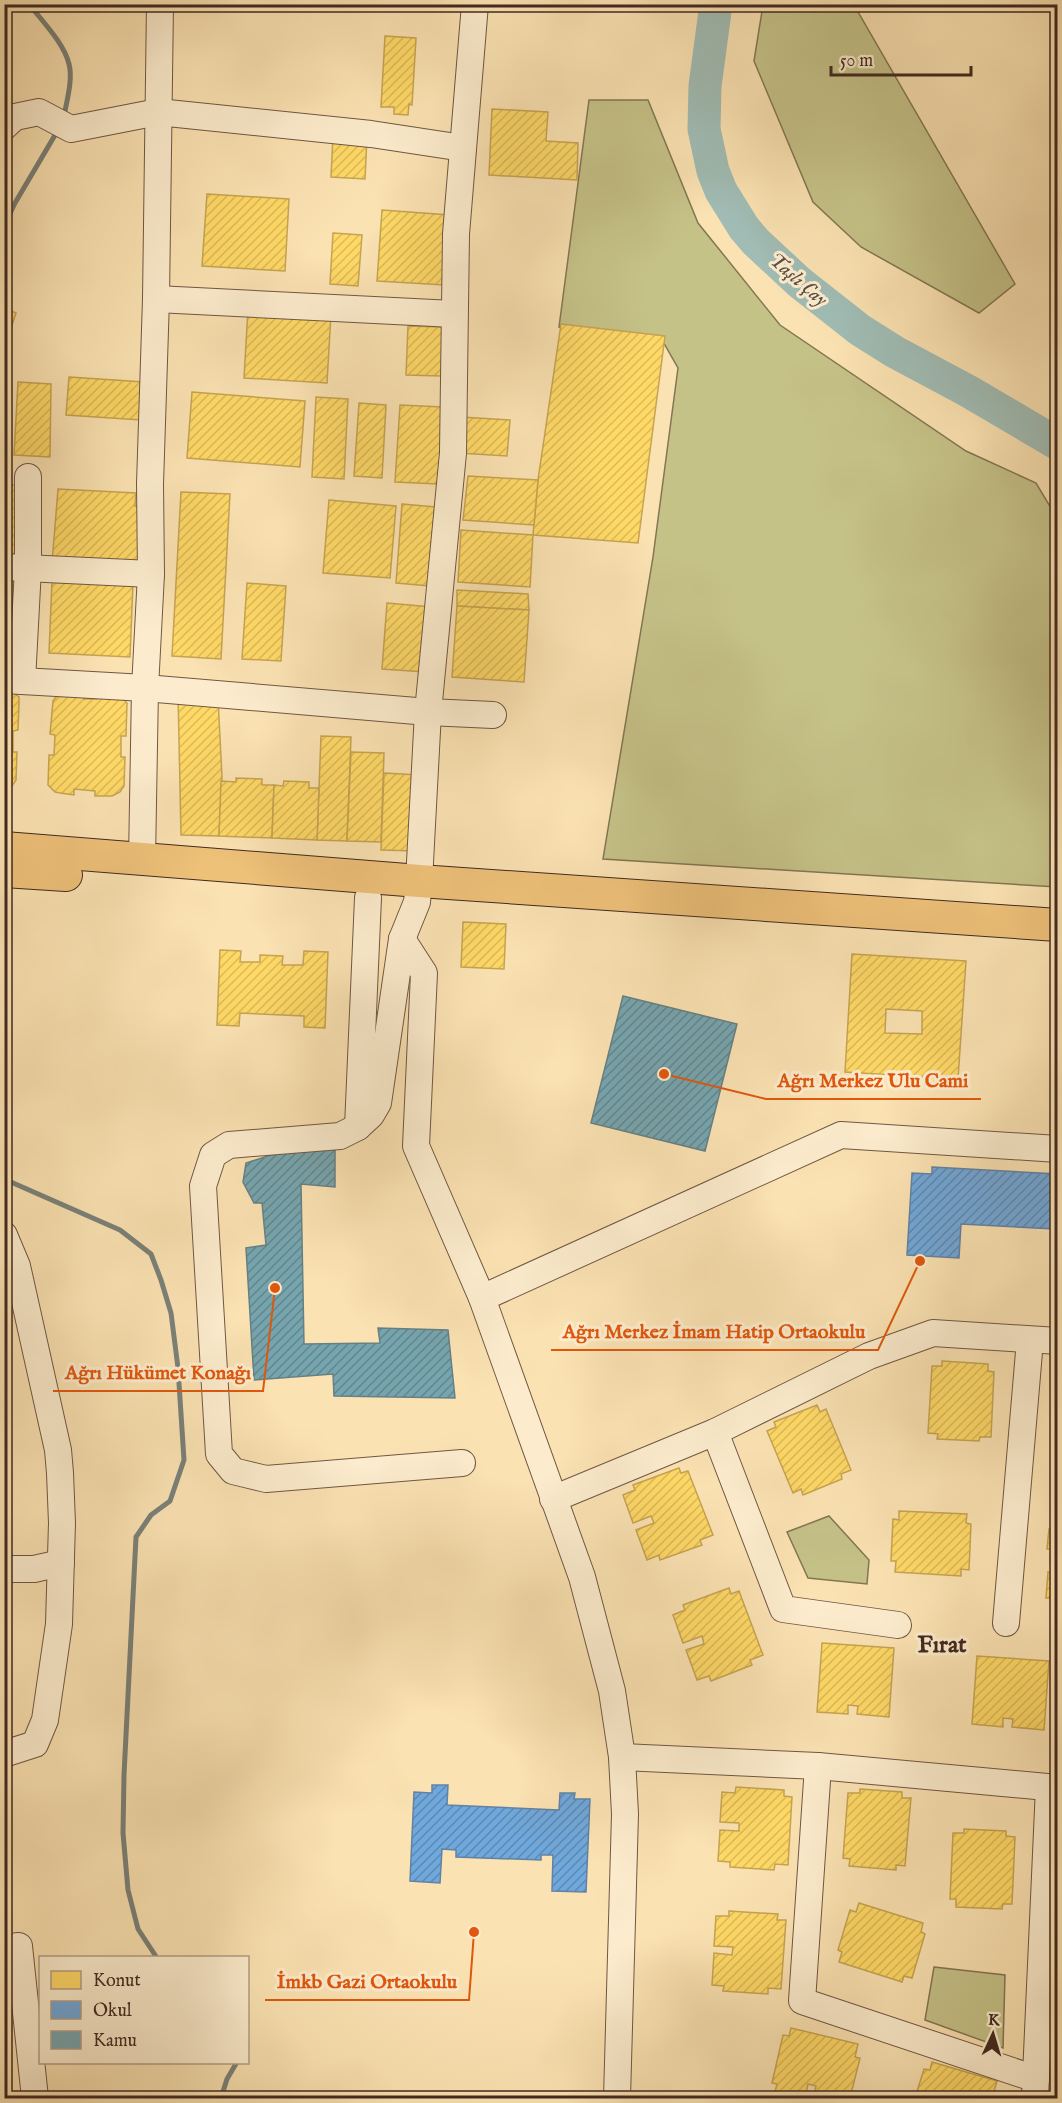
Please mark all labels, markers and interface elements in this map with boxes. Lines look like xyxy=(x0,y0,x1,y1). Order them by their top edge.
scale bar xyxy=(831,39,970,77)
text: 50 m xyxy=(840,50,873,73)
water label: Taşlı Çay xyxy=(764,248,833,313)
callout: Ağrı Merkez Ulu Cami xyxy=(766,1061,981,1099)
text: Ağrı Merkez Ulu Cami xyxy=(777,1069,969,1094)
callout: Ağrı Merkez İmam Hatip Ortaokulu xyxy=(551,1312,878,1350)
text: Ağrı Merkez İmam Hatip Ortaokulu xyxy=(562,1320,866,1345)
callout: Ağrı Hükümet Konağı xyxy=(53,1353,263,1391)
text: Ağrı Hükümet Konağı xyxy=(64,1361,252,1386)
district label: Fırat xyxy=(917,1630,967,1661)
legend xyxy=(39,1956,249,2064)
callout: İmkb Gazi Ortaokulu xyxy=(265,1962,469,2000)
text: Konut xyxy=(93,1970,141,1993)
text: İmkb Gazi Ortaokulu xyxy=(277,1970,458,1995)
text: Okul xyxy=(93,2000,132,2023)
north arrow xyxy=(963,2004,1023,2064)
text: K xyxy=(987,2011,1002,2032)
text: Kamu xyxy=(93,2030,137,2053)

